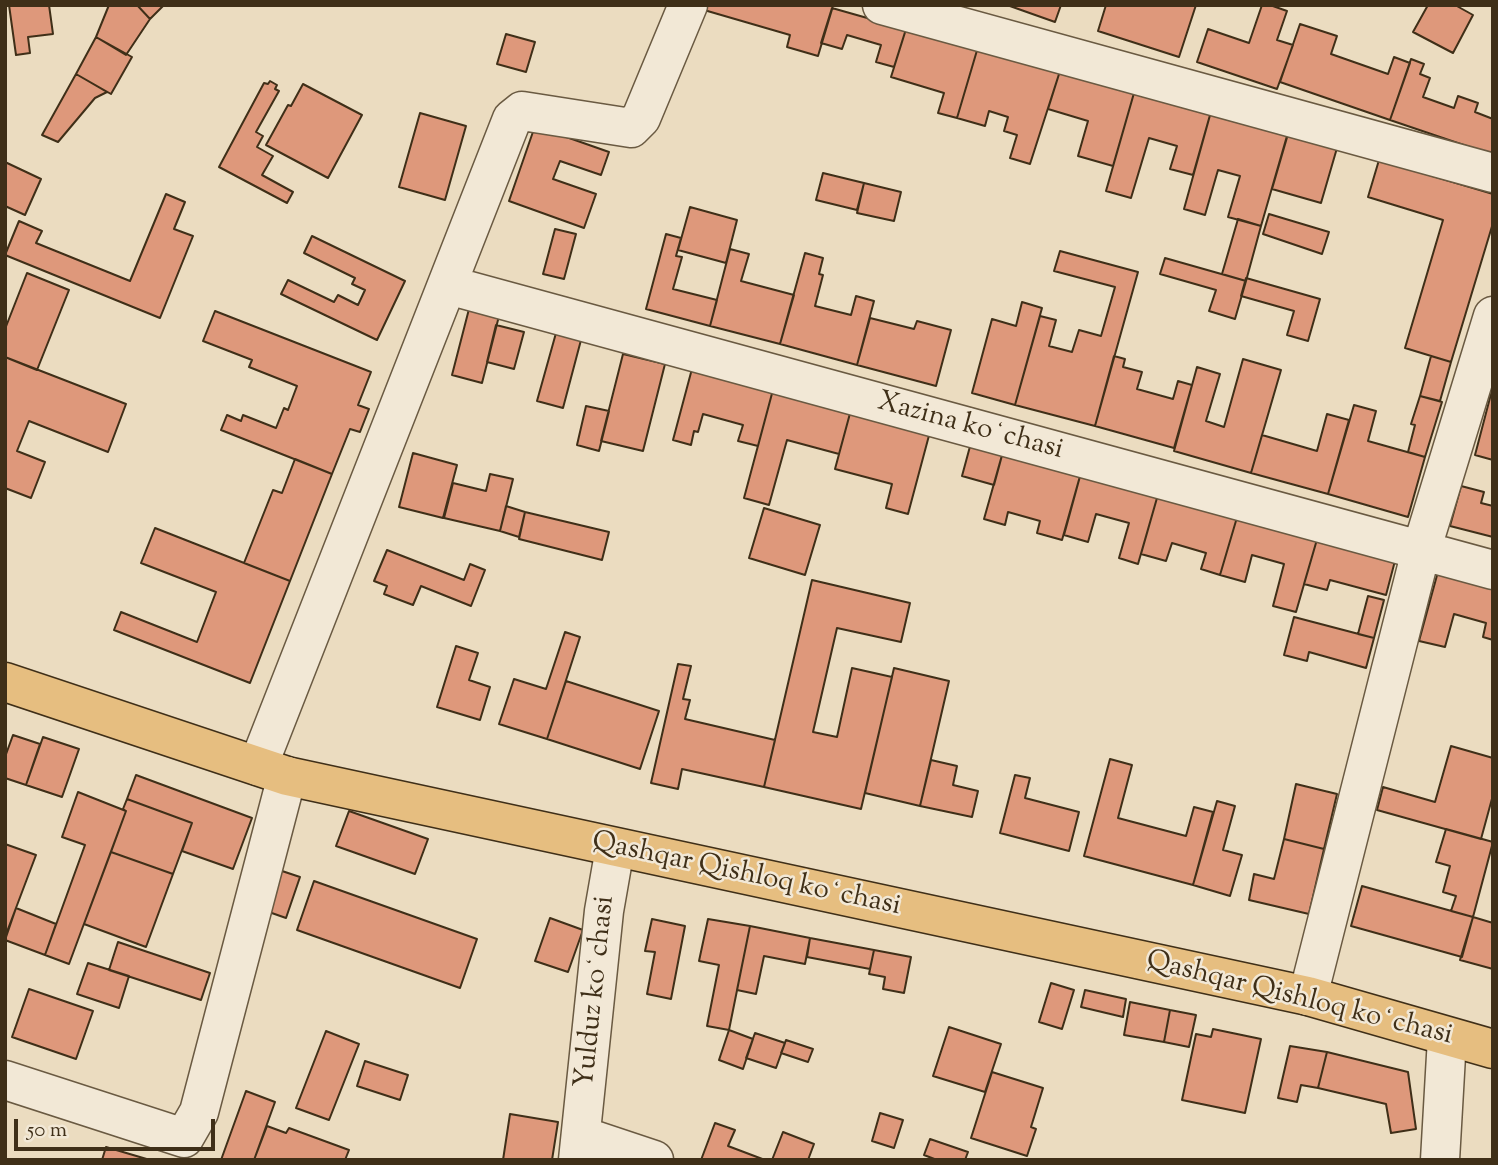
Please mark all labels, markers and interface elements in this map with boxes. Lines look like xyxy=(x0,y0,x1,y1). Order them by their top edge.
street label: Xazina koʻchasi xyxy=(873,387,1067,469)
street label: Qashqar Qishloq koʻchasi xyxy=(589,827,903,925)
street label: Yulduz koʻchasi xyxy=(570,894,624,1090)
street label: Qashqar Qishloq koʻchasi xyxy=(1142,946,1456,1054)
scale bar xyxy=(18,1106,219,1150)
text: 50 m xyxy=(27,1116,67,1146)

